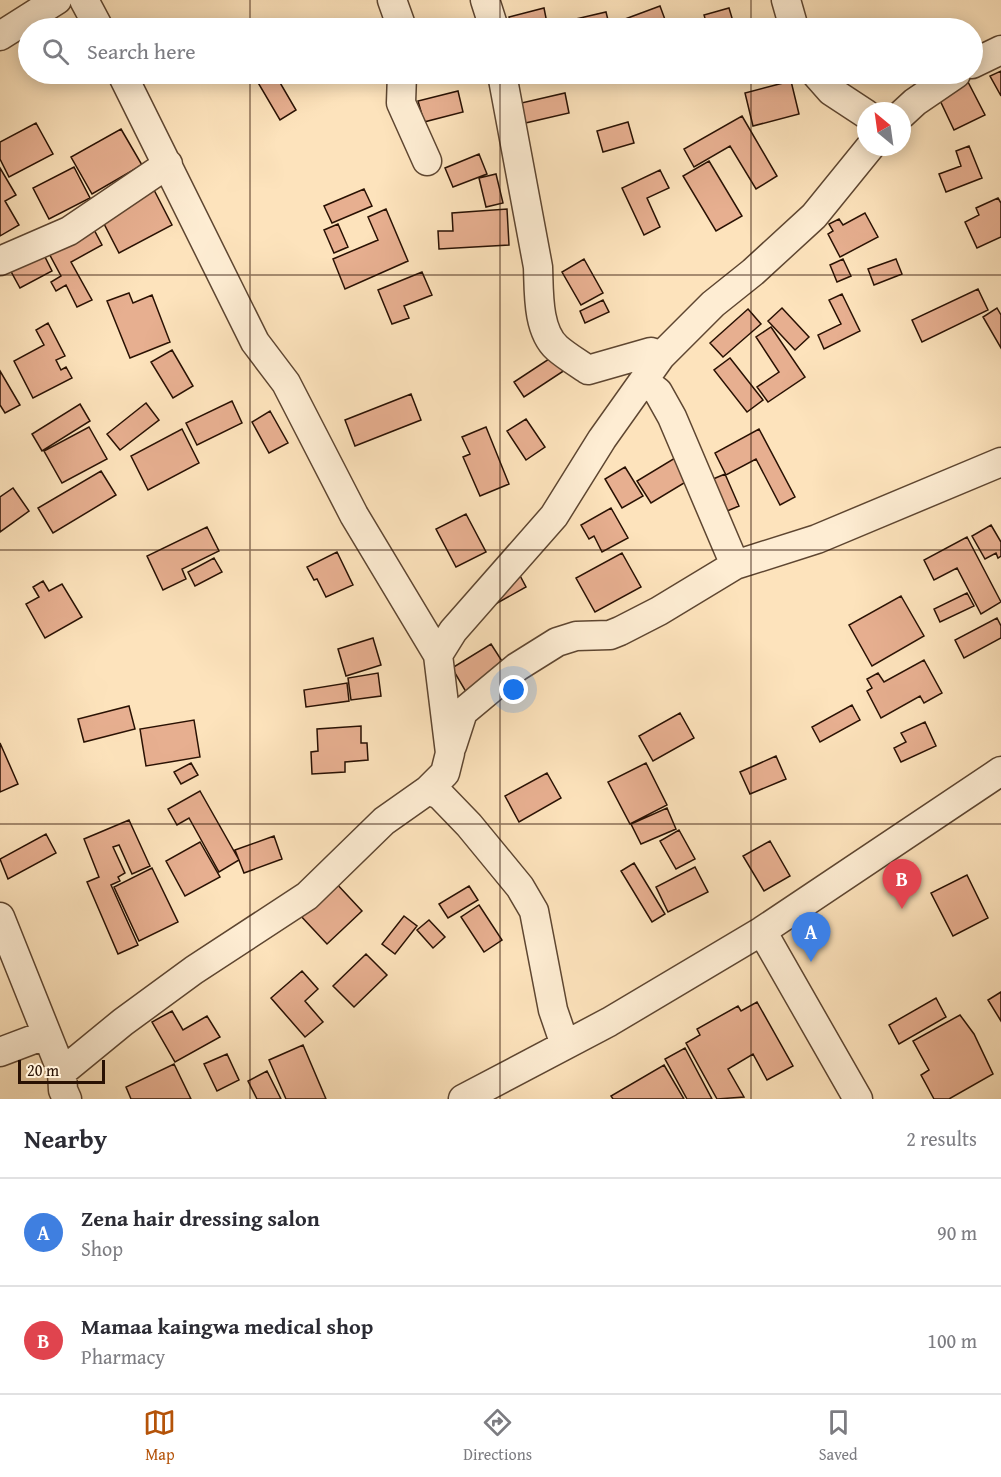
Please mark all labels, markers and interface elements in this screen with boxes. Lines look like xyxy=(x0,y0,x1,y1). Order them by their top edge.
search box xyxy=(18,18,983,84)
icon: search xyxy=(39,35,72,68)
text: Search here xyxy=(87,35,196,67)
north arrow xyxy=(857,102,911,156)
your location xyxy=(499,675,528,704)
pin: B xyxy=(882,860,922,909)
pin: A xyxy=(792,912,830,962)
scale bar xyxy=(18,1057,105,1084)
text: 20 m xyxy=(27,1058,59,1082)
text: Nearby xyxy=(24,1119,107,1158)
text: 2 results xyxy=(906,1124,977,1153)
text: Zena hair dressing salon xyxy=(81,1202,320,1234)
text: A xyxy=(37,1218,50,1247)
text: 90 m xyxy=(937,1218,977,1247)
text: Shop xyxy=(81,1234,123,1263)
text: Mamaa kaingwa medical shop xyxy=(81,1310,373,1342)
text: B xyxy=(37,1326,50,1355)
text: 100 m xyxy=(927,1326,977,1355)
text: Pharmacy xyxy=(81,1342,165,1371)
tab: Map xyxy=(143,1406,176,1466)
tab: Directions xyxy=(463,1406,532,1466)
tab: Saved xyxy=(819,1406,858,1466)

